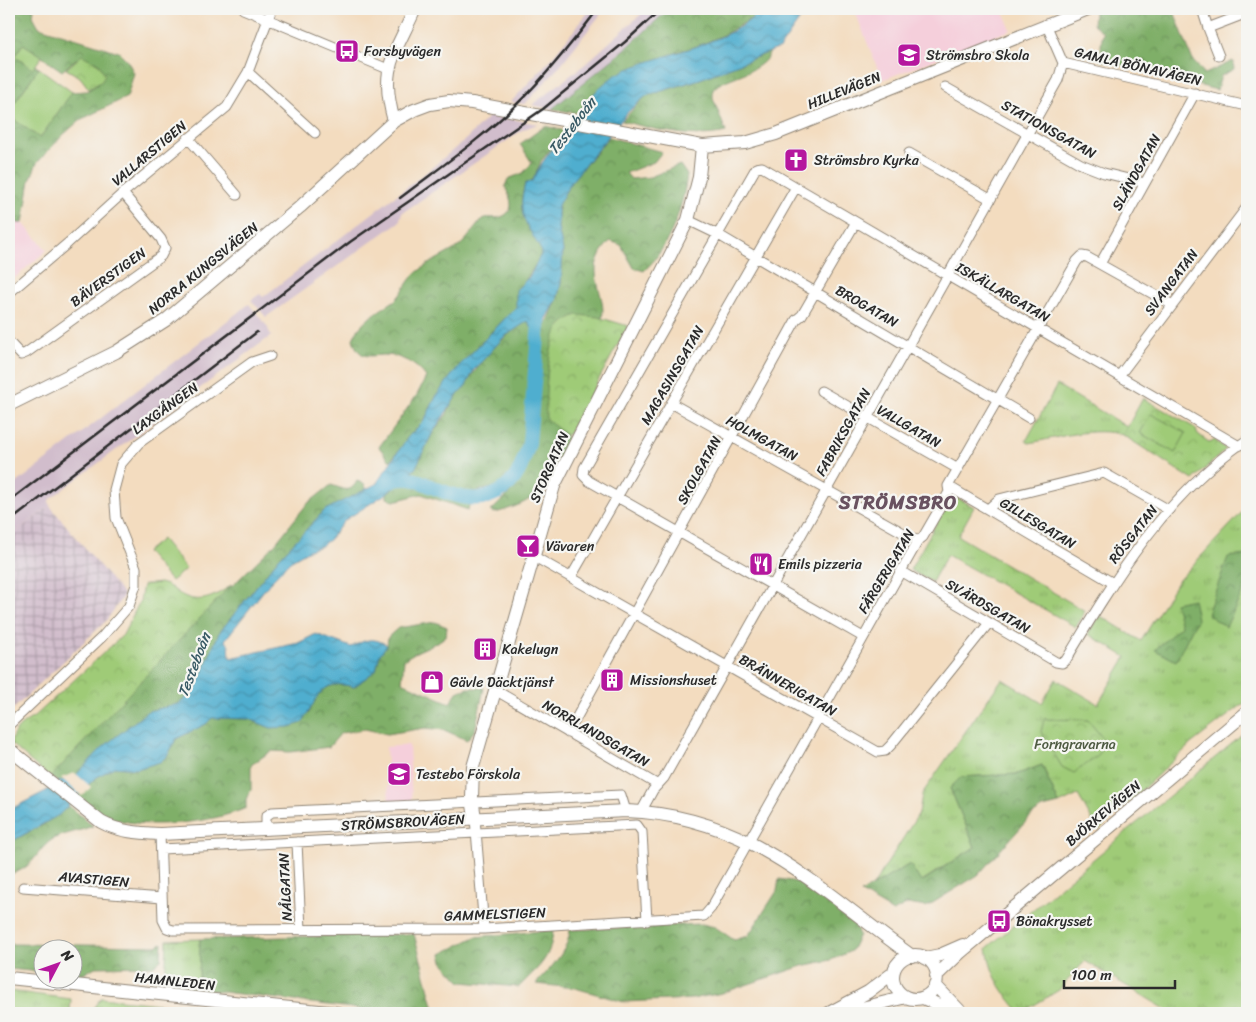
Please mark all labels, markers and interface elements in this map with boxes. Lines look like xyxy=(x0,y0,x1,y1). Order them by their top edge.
bus stop icon: Forsbyvägen xyxy=(334,38,360,64)
place label: Forsbyvägen xyxy=(364,39,441,64)
street label: GAMLA BÖNAVÄGEN xyxy=(1072,40,1204,93)
school or university icon: Strömsbro Skola xyxy=(896,42,922,68)
place label: Strömsbro Skola xyxy=(926,43,1029,68)
street label: HILLEVÄGEN xyxy=(803,64,885,117)
water label: Testeboån xyxy=(541,90,604,160)
street label: STATIONSGATAN xyxy=(997,93,1101,166)
street label: VALLARSTIGEN xyxy=(106,114,193,193)
street label: SLÄNDGATAN xyxy=(1105,129,1168,215)
church icon: Strömsbro Kyrka xyxy=(783,147,809,173)
place label: Strömsbro Kyrka xyxy=(814,148,920,173)
street label: NORRA KUNGSVÄGEN xyxy=(142,215,265,321)
street label: BÄVERSTIGEN xyxy=(65,241,152,314)
street label: SVANGATAN xyxy=(1138,243,1205,321)
street label: ISKÄLLARGATAN xyxy=(950,255,1055,330)
street label: BROGATAN xyxy=(831,278,903,335)
street label: MAGASINSGATAN xyxy=(634,321,711,430)
street label: LAXGÅNGEN xyxy=(126,375,204,441)
street label: FABRIKSGATAN xyxy=(809,383,878,481)
street label: VALLGATAN xyxy=(872,398,946,455)
street label: HOLMGATAN xyxy=(721,408,803,469)
street label: STORGATAN xyxy=(523,427,576,507)
street label: SKOLGATAN xyxy=(670,431,729,509)
district label: STRÖMSBRO xyxy=(838,486,957,519)
street label: GILLESGATAN xyxy=(995,491,1081,556)
street label: RÖSGATAN xyxy=(1102,499,1165,569)
street label: FÄRGERIGATAN xyxy=(851,524,922,619)
bar icon: Vävaren xyxy=(515,533,541,559)
place label: Vävaren xyxy=(546,534,595,559)
restaurant icon: Emils pizzeria xyxy=(748,551,774,577)
place label: Emils pizzeria xyxy=(778,552,863,577)
street label: SVÄRDSGATAN xyxy=(940,572,1035,641)
water label: Testeboån xyxy=(170,627,219,701)
building icon: Kakelugn xyxy=(472,636,498,662)
place label: Kakelugn xyxy=(502,637,559,662)
street label: BRÄNNERIGATAN xyxy=(734,647,842,724)
building icon: Missionshuset xyxy=(599,667,625,693)
place label: Missionshuset xyxy=(630,668,717,693)
shop icon: Gävle Däcktjänst xyxy=(419,669,445,695)
place label: Gävle Däcktjänst xyxy=(450,670,555,695)
street label: NORRLANDSGATAN xyxy=(537,693,654,774)
park label: Forngravarna xyxy=(1034,732,1116,757)
school or university icon: Testebo Förskola xyxy=(386,761,412,787)
place label: Testebo Förskola xyxy=(416,762,521,787)
street label: BJÖRKEVÄGEN xyxy=(1060,774,1147,853)
street label: STRÖMSBROVÄGEN xyxy=(340,807,466,838)
street label: NÅLGATAN xyxy=(271,852,300,922)
street label: AVASTIGEN xyxy=(57,864,131,895)
street label: GAMMELSTIGEN xyxy=(444,900,546,929)
bus stop icon: Bönakrysset xyxy=(986,908,1012,934)
place label: Bönakrysset xyxy=(1016,909,1092,934)
north arrow xyxy=(32,940,82,990)
text: N xyxy=(54,943,80,968)
scale bar xyxy=(1064,957,1175,989)
text: 100 m xyxy=(1071,962,1112,988)
street label: HAMNLEDEN xyxy=(133,965,217,998)

